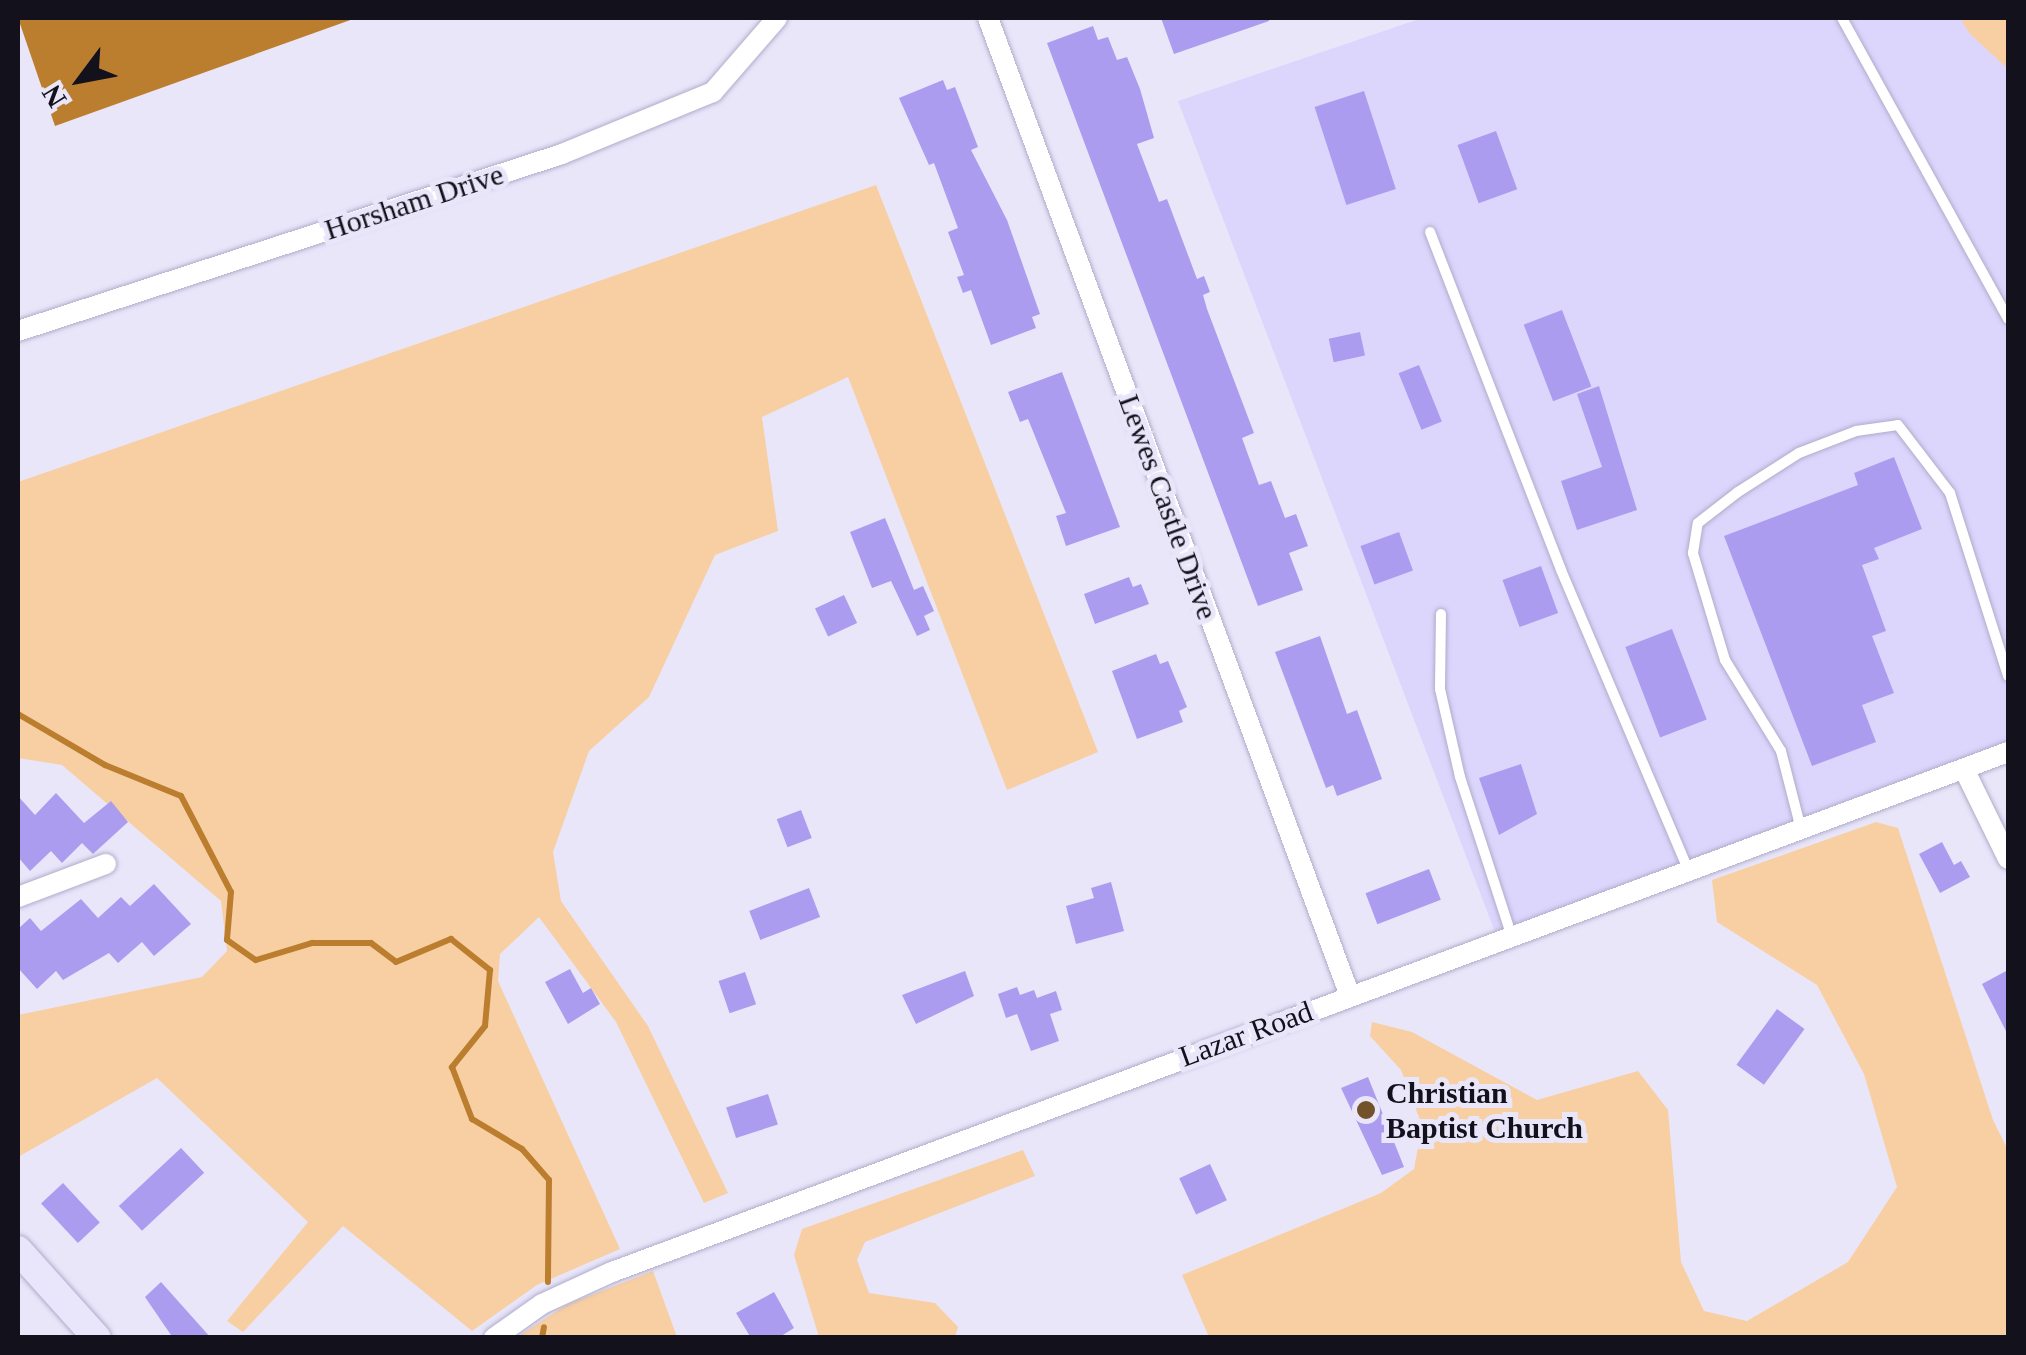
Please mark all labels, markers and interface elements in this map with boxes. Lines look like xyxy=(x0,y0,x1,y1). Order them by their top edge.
north arrow xyxy=(30,30,130,130)
text: N xyxy=(36,79,73,113)
street label: Horsham Drive xyxy=(320,156,508,248)
street label: Lewes Castle Drive xyxy=(1111,390,1225,624)
street label: Lazar Road xyxy=(1174,993,1318,1075)
place label: Christian Baptist Church xyxy=(1386,1075,1583,1146)
marker: Christian Baptist Church xyxy=(1355,1099,1377,1121)

